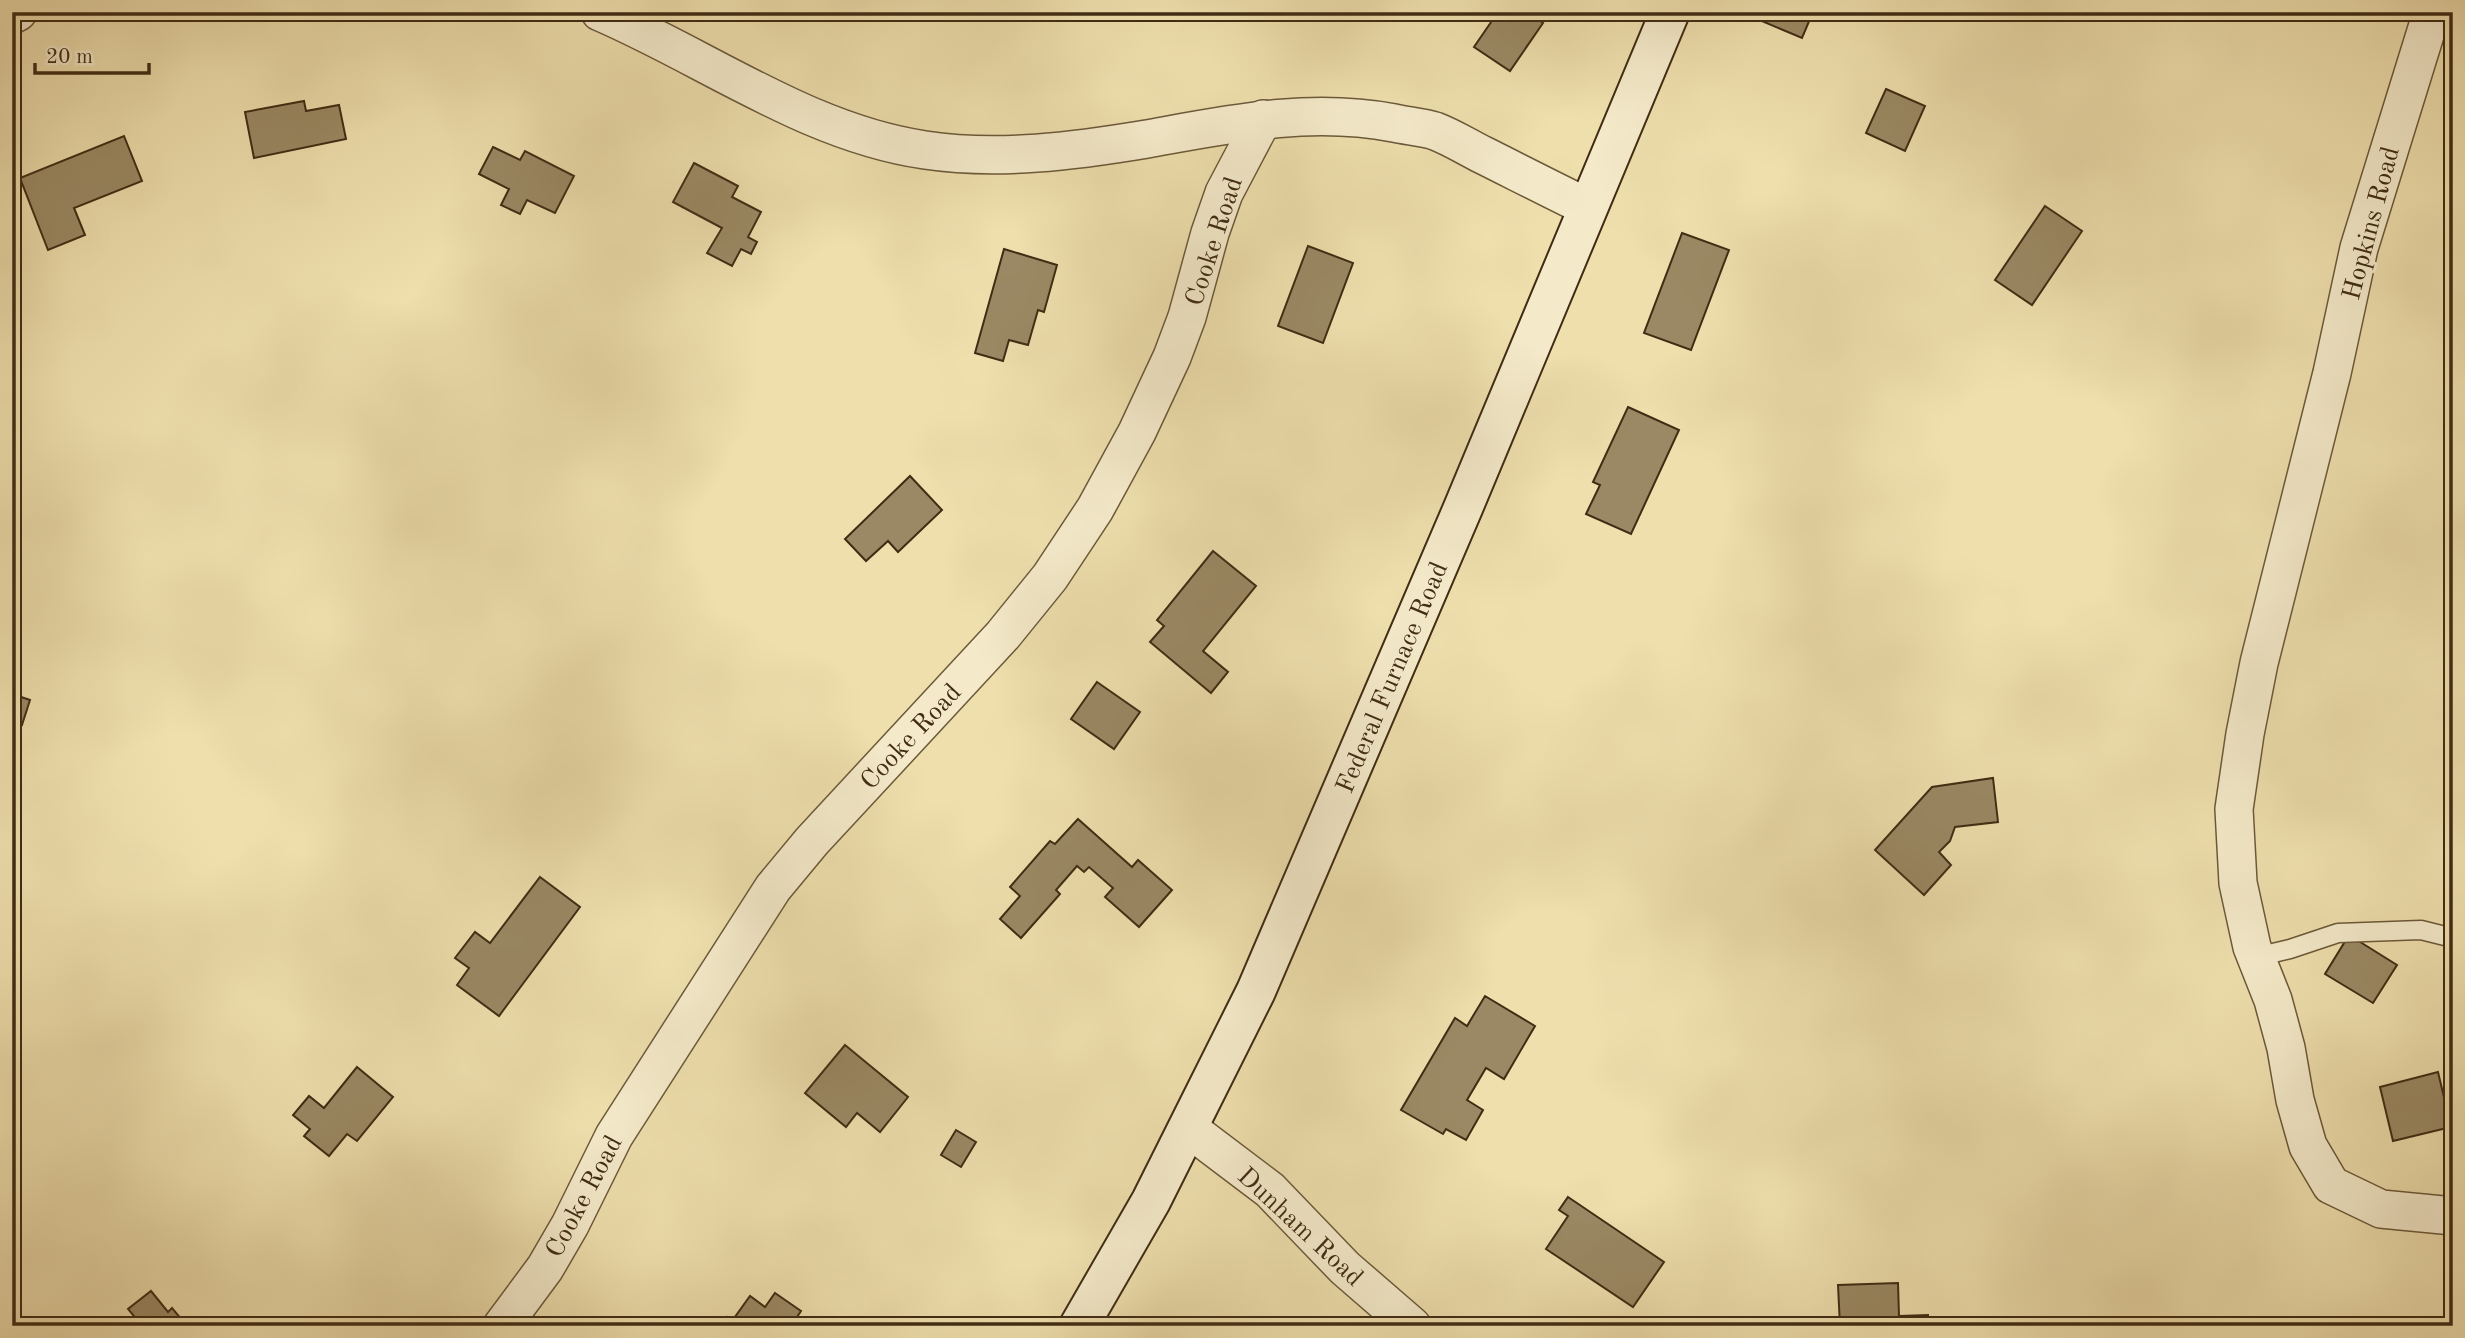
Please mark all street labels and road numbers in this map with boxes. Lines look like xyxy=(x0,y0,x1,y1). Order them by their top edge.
street label: Hopkins Road xyxy=(2339,144,2405,303)
street label: Cooke Road xyxy=(1182,174,1248,309)
street label: Federal Furnace Road xyxy=(1332,558,1453,797)
street label: Cooke Road xyxy=(856,680,967,795)
street label: Cooke Road xyxy=(542,1132,628,1262)
street label: Dunham Road xyxy=(1232,1163,1367,1292)

